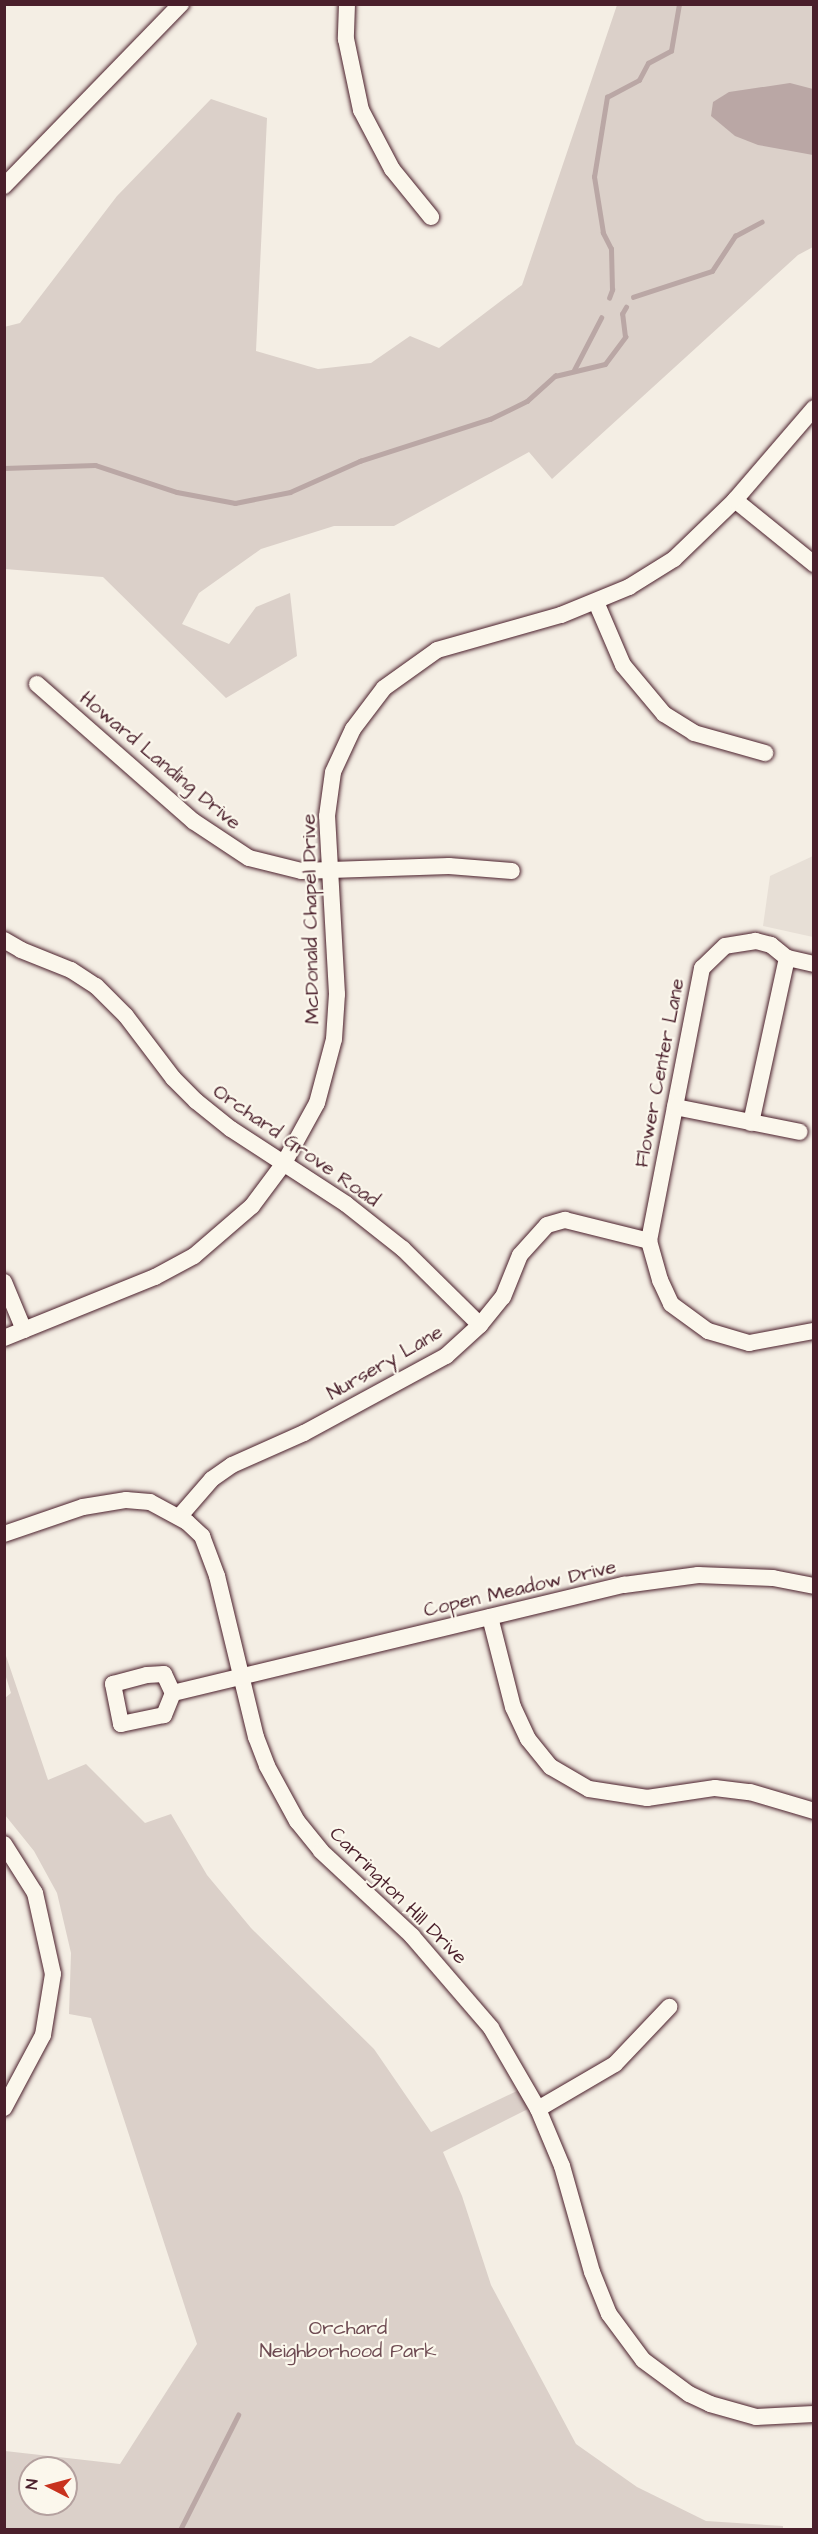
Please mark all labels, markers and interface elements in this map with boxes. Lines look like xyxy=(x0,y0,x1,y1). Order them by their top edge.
street label: Howard Landing Drive xyxy=(75,687,245,835)
street label: McDonald Chapel Drive xyxy=(297,814,325,1024)
street label: Flower Center Lane xyxy=(630,976,690,1170)
street label: Orchard Grove Road xyxy=(208,1079,384,1213)
street label: Nursery Lane xyxy=(323,1320,447,1406)
street label: Copen Meadow Drive xyxy=(421,1555,619,1623)
street label: Carrington Hill Drive xyxy=(324,1822,472,1970)
park label: Orchard Neighborhood Park xyxy=(259,2316,437,2363)
north arrow xyxy=(18,2456,78,2516)
text: N xyxy=(21,2478,44,2490)

